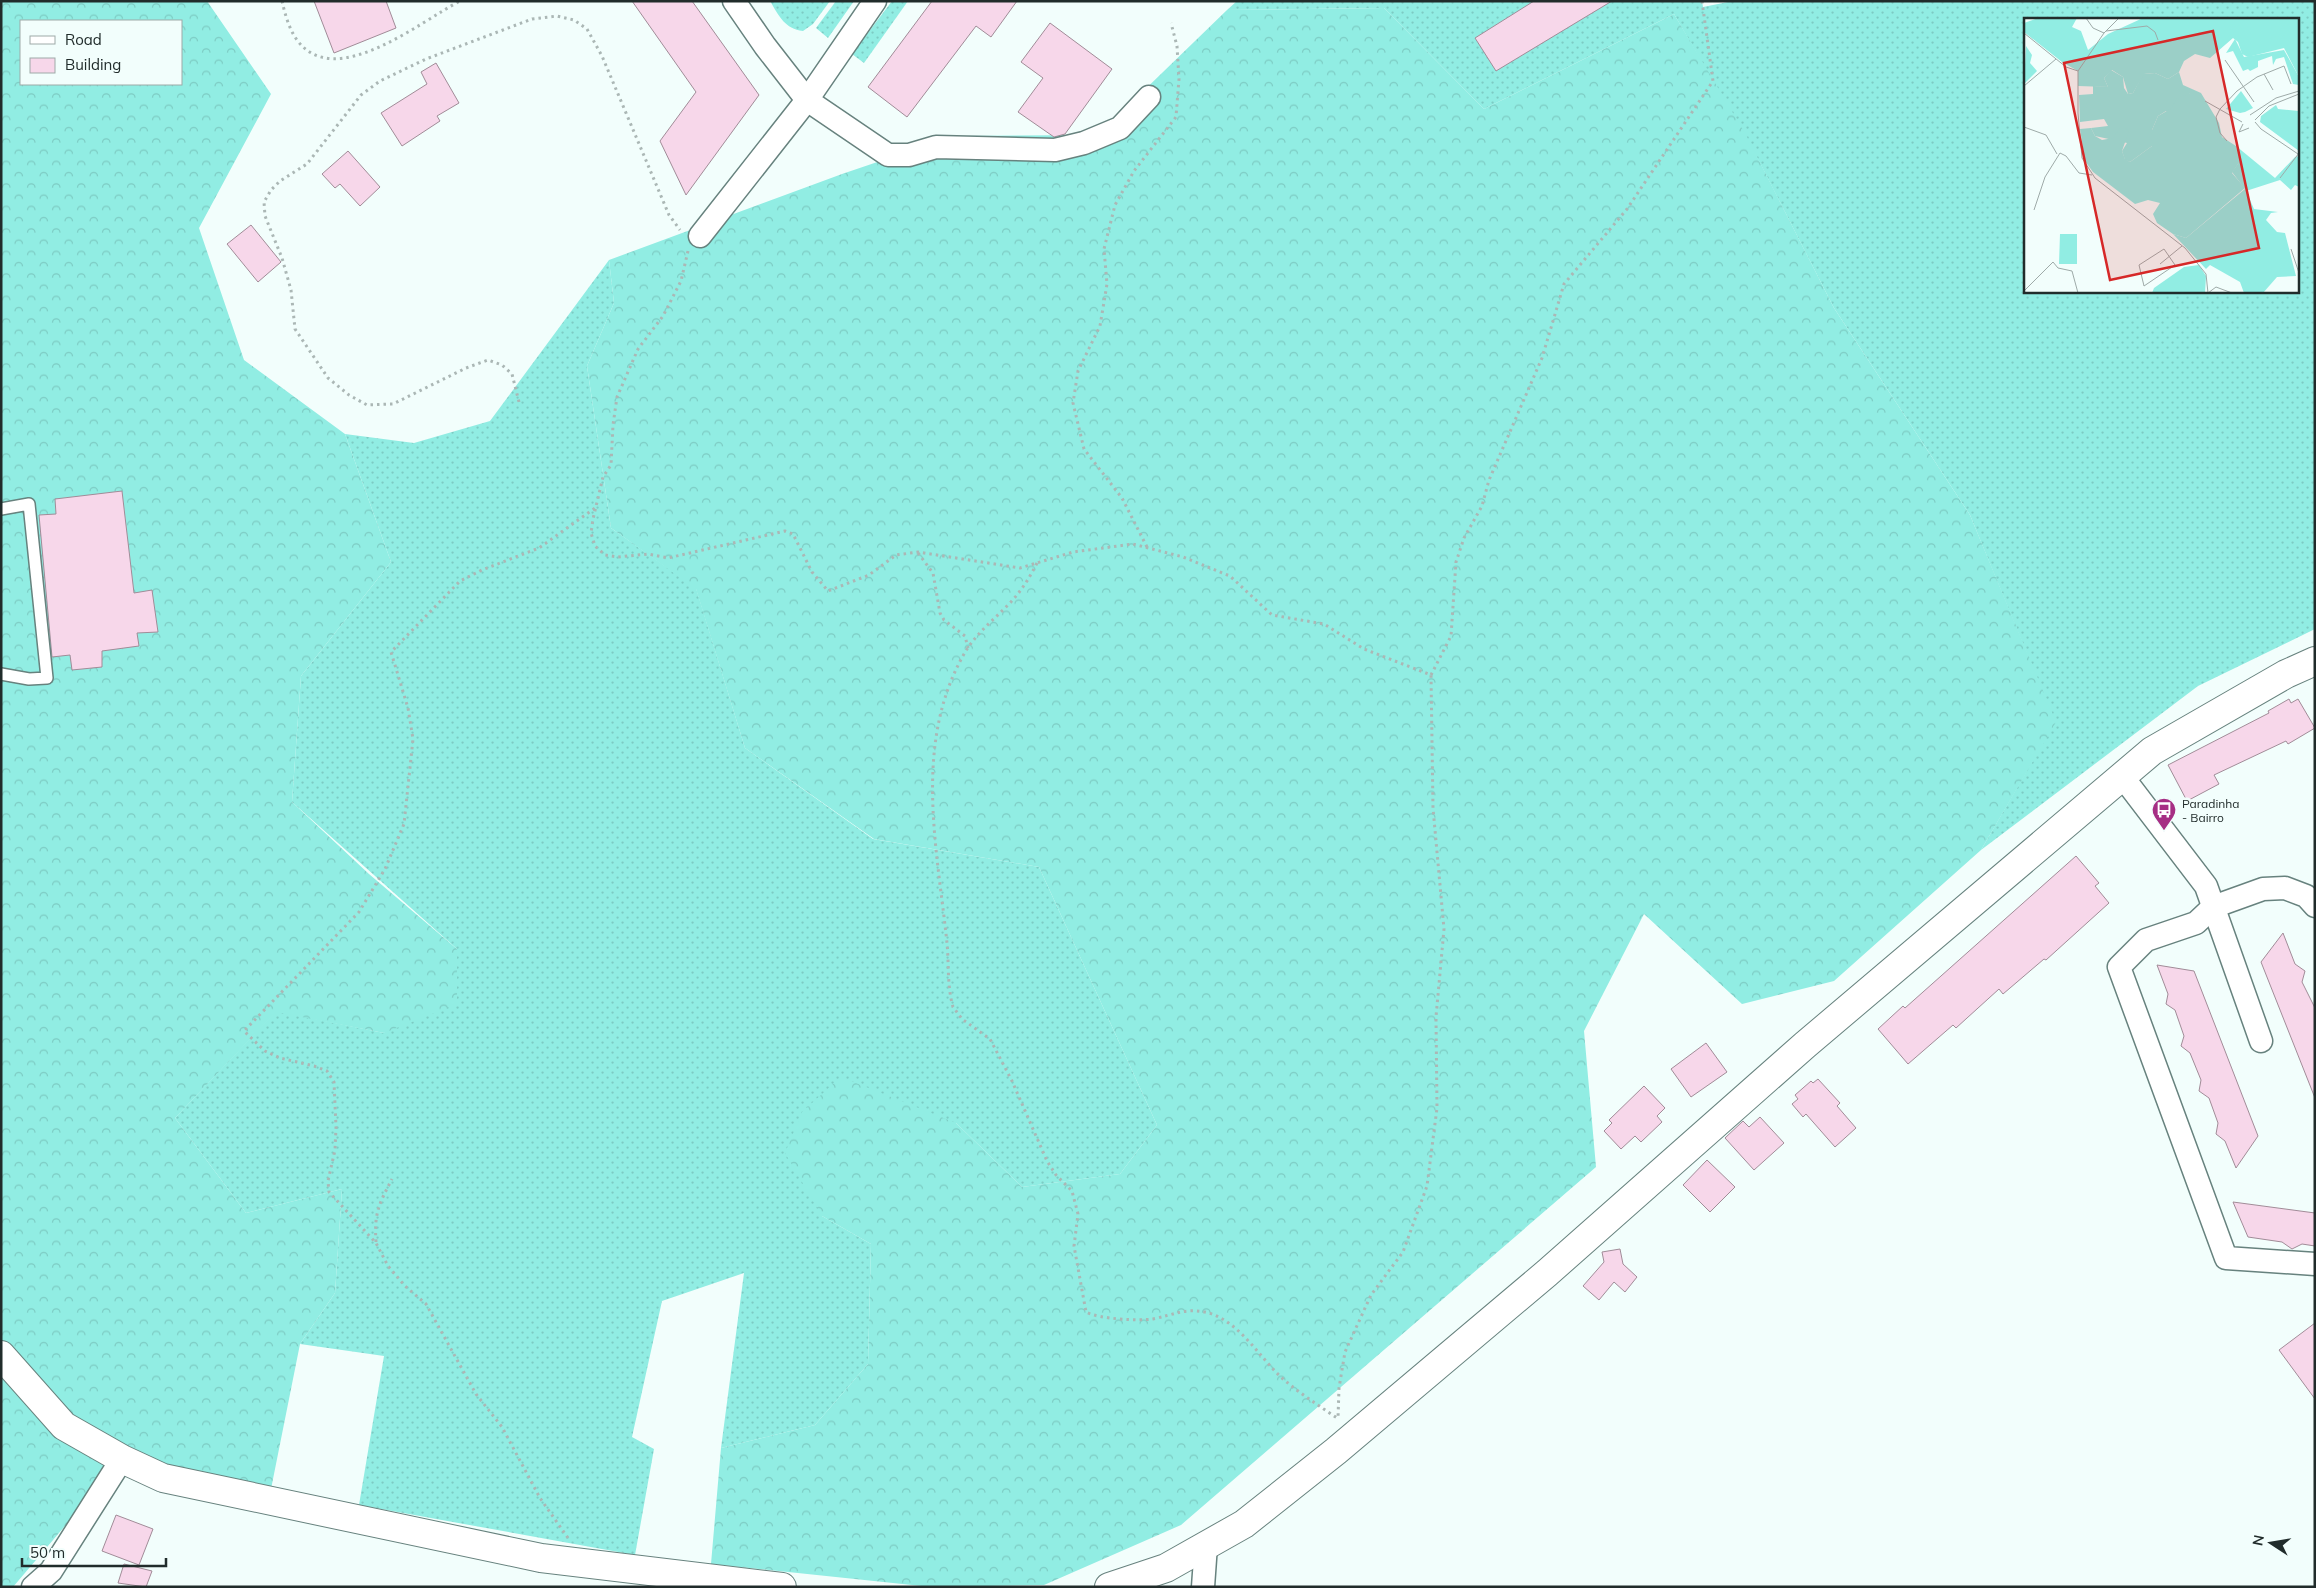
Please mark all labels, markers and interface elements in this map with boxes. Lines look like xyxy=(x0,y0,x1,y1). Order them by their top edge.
inset map xyxy=(2024,18,2298,292)
legend xyxy=(20,20,182,85)
text: Road xyxy=(65,30,102,49)
text: Building xyxy=(65,55,121,74)
place label: Paradinha - Bairro xyxy=(2182,796,2240,825)
bus stop icon: Paradinha - Bairro xyxy=(2151,797,2177,831)
north arrow xyxy=(2246,1518,2296,1568)
text: N xyxy=(2248,1533,2268,1547)
scale bar xyxy=(22,1536,166,1568)
text: 50 m xyxy=(30,1543,65,1562)

